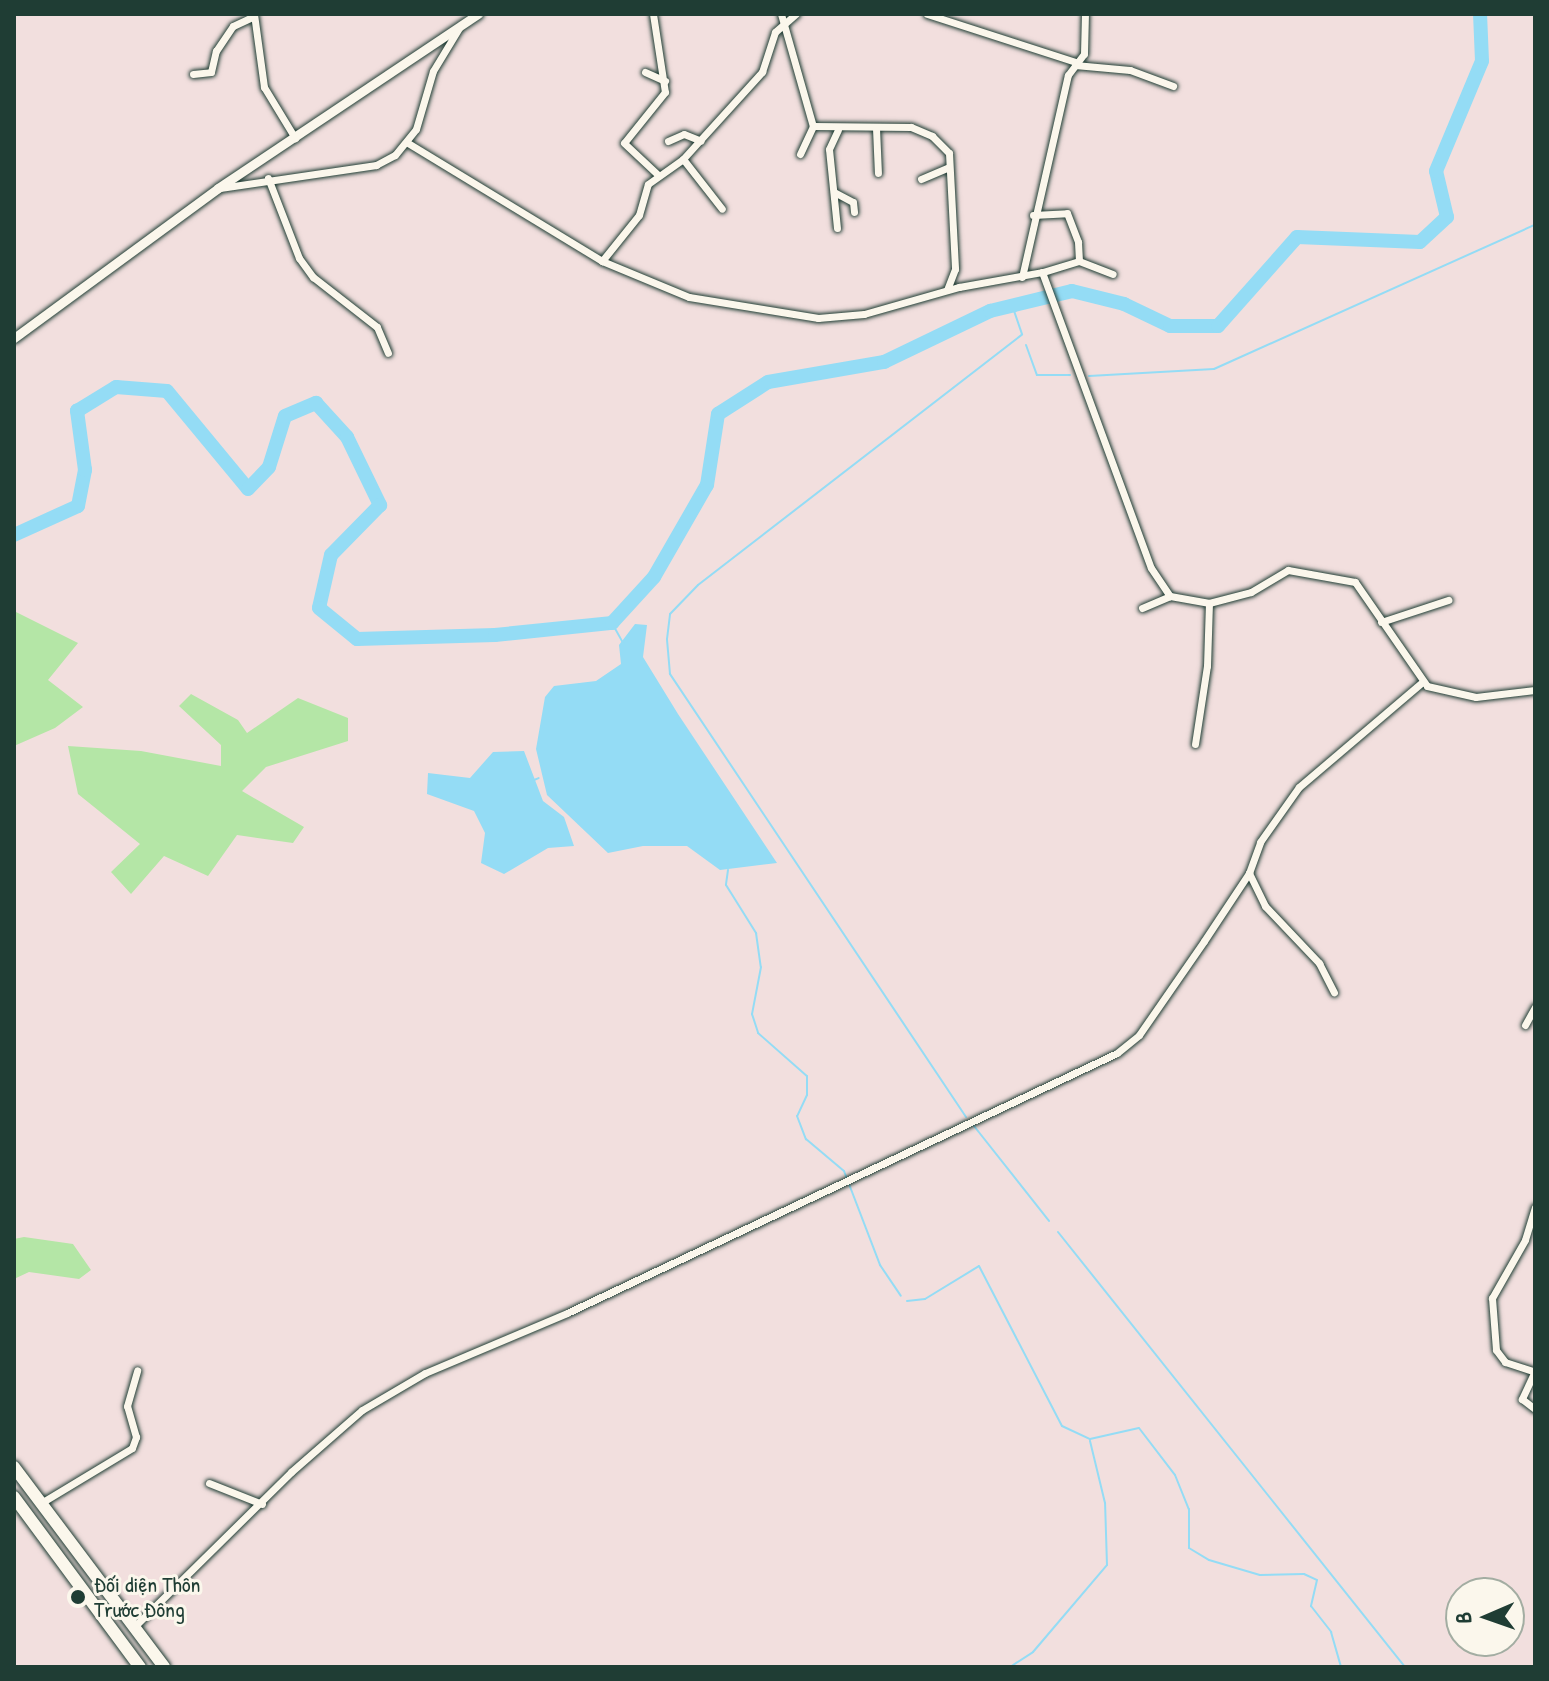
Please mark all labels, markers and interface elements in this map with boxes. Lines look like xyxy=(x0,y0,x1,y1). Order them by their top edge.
place label: Đối diện Thôn Trước Đông xyxy=(94,1571,201,1622)
north arrow xyxy=(1445,1577,1525,1657)
marker: Đối diện Thôn Trước Đông xyxy=(69,1588,87,1606)
text: B xyxy=(1448,1612,1478,1624)

